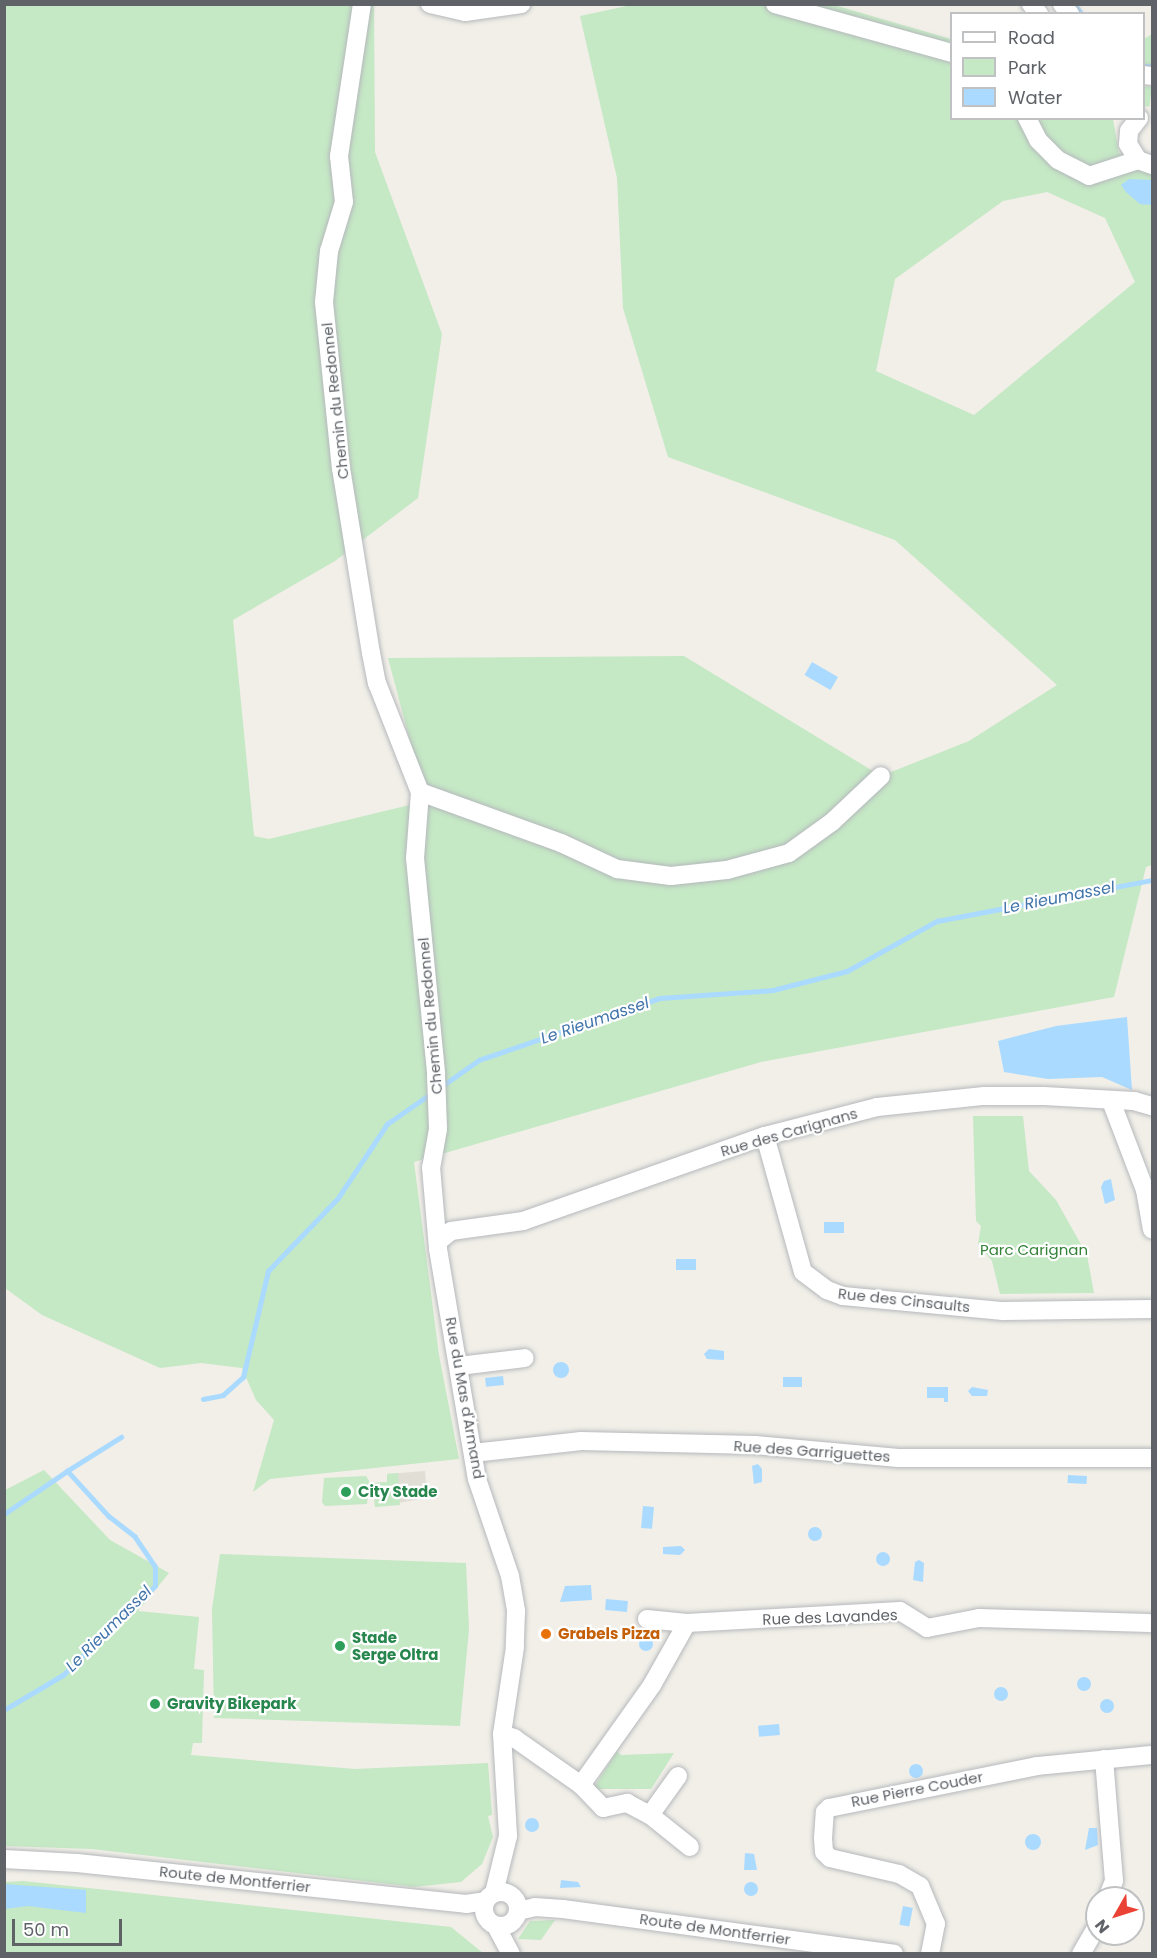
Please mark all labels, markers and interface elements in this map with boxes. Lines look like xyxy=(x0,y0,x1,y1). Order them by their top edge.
legend xyxy=(950,12,1145,120)
text: Road xyxy=(1008,25,1055,50)
text: Park xyxy=(1008,55,1047,80)
text: Water xyxy=(1008,85,1062,110)
street label: Chemin du Redonnel xyxy=(318,322,352,480)
water label: Le Rieumassel xyxy=(1002,878,1116,918)
street label: Chemin du Redonnel xyxy=(414,937,446,1095)
water label: Le Rieumassel xyxy=(538,993,652,1049)
street label: Rue des Carignans xyxy=(718,1104,860,1160)
park label: Parc Carignan xyxy=(980,1241,1088,1259)
street label: Rue des Cinsaults xyxy=(837,1284,971,1316)
street label: Rue du Mas d'Armand xyxy=(442,1316,488,1480)
street label: Rue des Garriguettes xyxy=(733,1437,891,1465)
place label: City Stade xyxy=(358,1483,438,1501)
marker: City Stade xyxy=(339,1485,353,1499)
water label: Le Rieumassel xyxy=(62,1582,156,1676)
street label: Rue des Lavandes xyxy=(762,1606,898,1628)
place label: Grabels Pizza xyxy=(558,1625,660,1643)
marker: Grabels Pizza xyxy=(539,1627,553,1641)
place label: Stade Serge Oltra xyxy=(352,1628,438,1663)
marker: Stade Serge Oltra xyxy=(333,1639,347,1653)
place label: Gravity Bikepark xyxy=(167,1695,296,1713)
marker: Gravity Bikepark xyxy=(148,1697,162,1711)
street label: Rue Pierre Couder xyxy=(850,1767,984,1811)
street label: Route de Montferrier xyxy=(158,1862,312,1896)
north arrow xyxy=(1085,1886,1145,1946)
scale bar xyxy=(15,1907,124,1945)
street label: Route de Montferrier xyxy=(638,1910,792,1948)
text: N xyxy=(1089,1914,1115,1938)
text: 50 m xyxy=(23,1917,69,1942)

